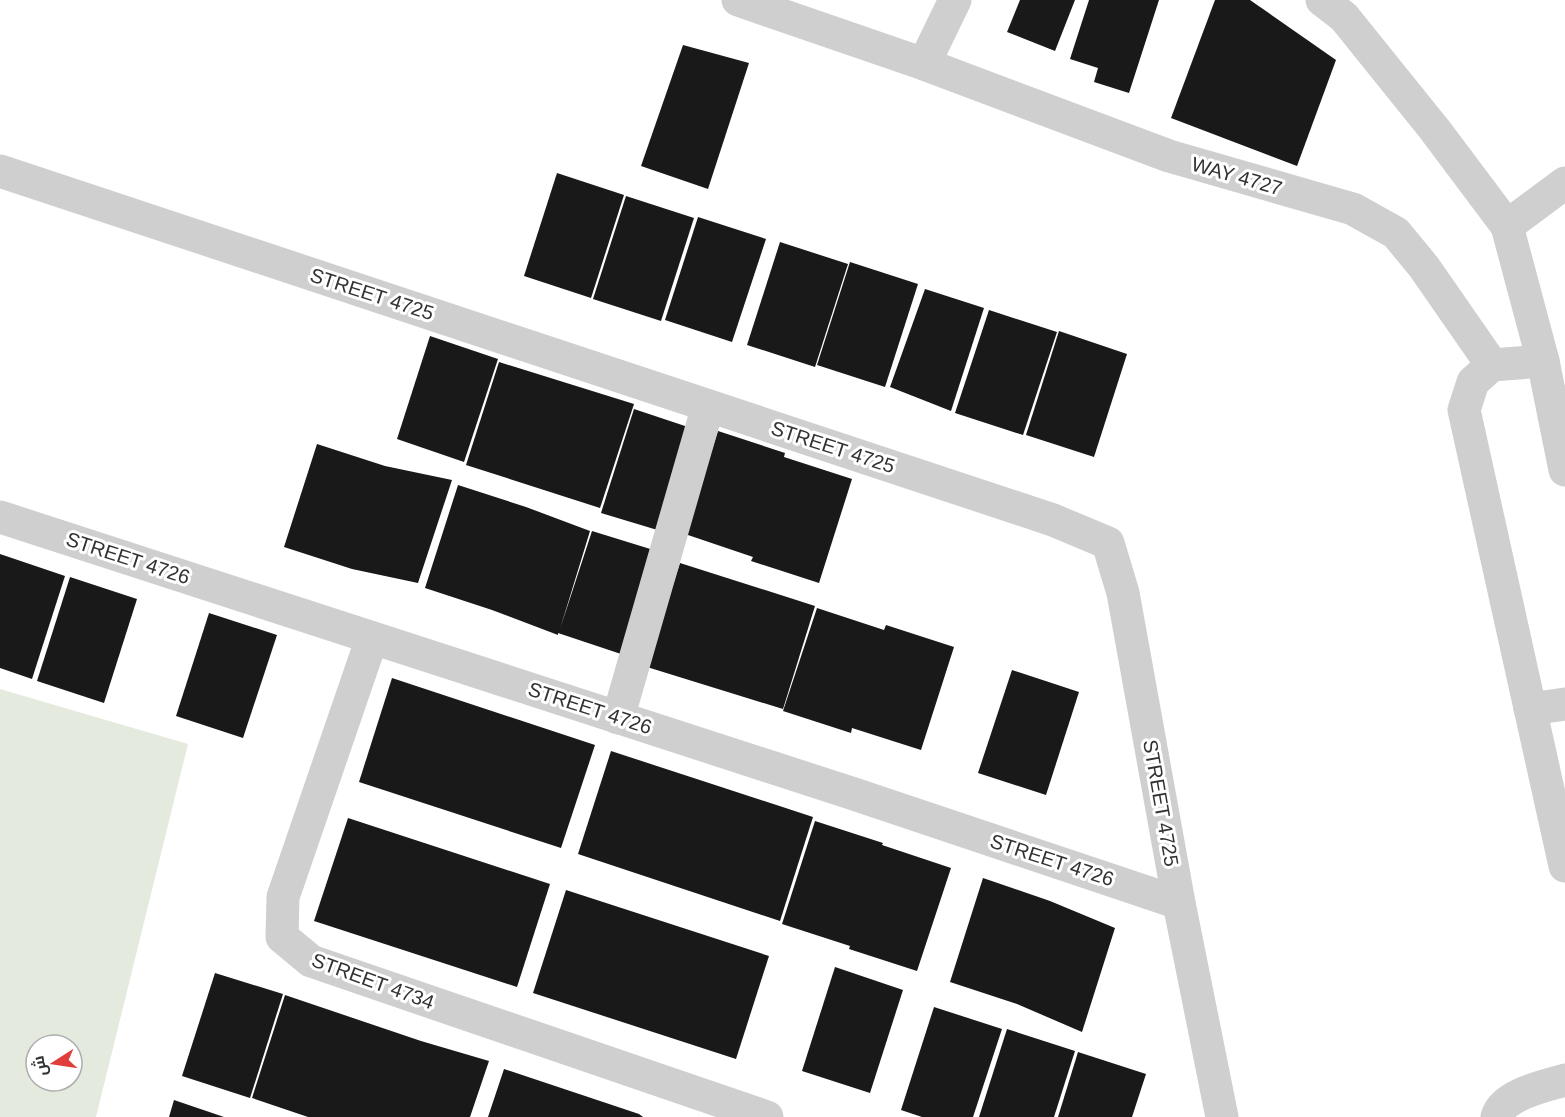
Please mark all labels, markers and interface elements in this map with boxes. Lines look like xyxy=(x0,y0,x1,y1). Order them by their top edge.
street label: WAY 4727 xyxy=(1189,153,1285,199)
street label: STREET 4725 xyxy=(307,264,437,324)
street label: STREET 4725 xyxy=(768,417,898,477)
street label: STREET 4726 xyxy=(63,528,193,588)
street label: STREET 4726 xyxy=(525,678,655,738)
street label: STREET 4725 xyxy=(1139,738,1183,868)
street label: STREET 4726 xyxy=(987,830,1117,890)
street label: STREET 4734 xyxy=(309,949,437,1013)
north arrow xyxy=(24,1033,84,1093)
text: ش xyxy=(29,1054,51,1078)

